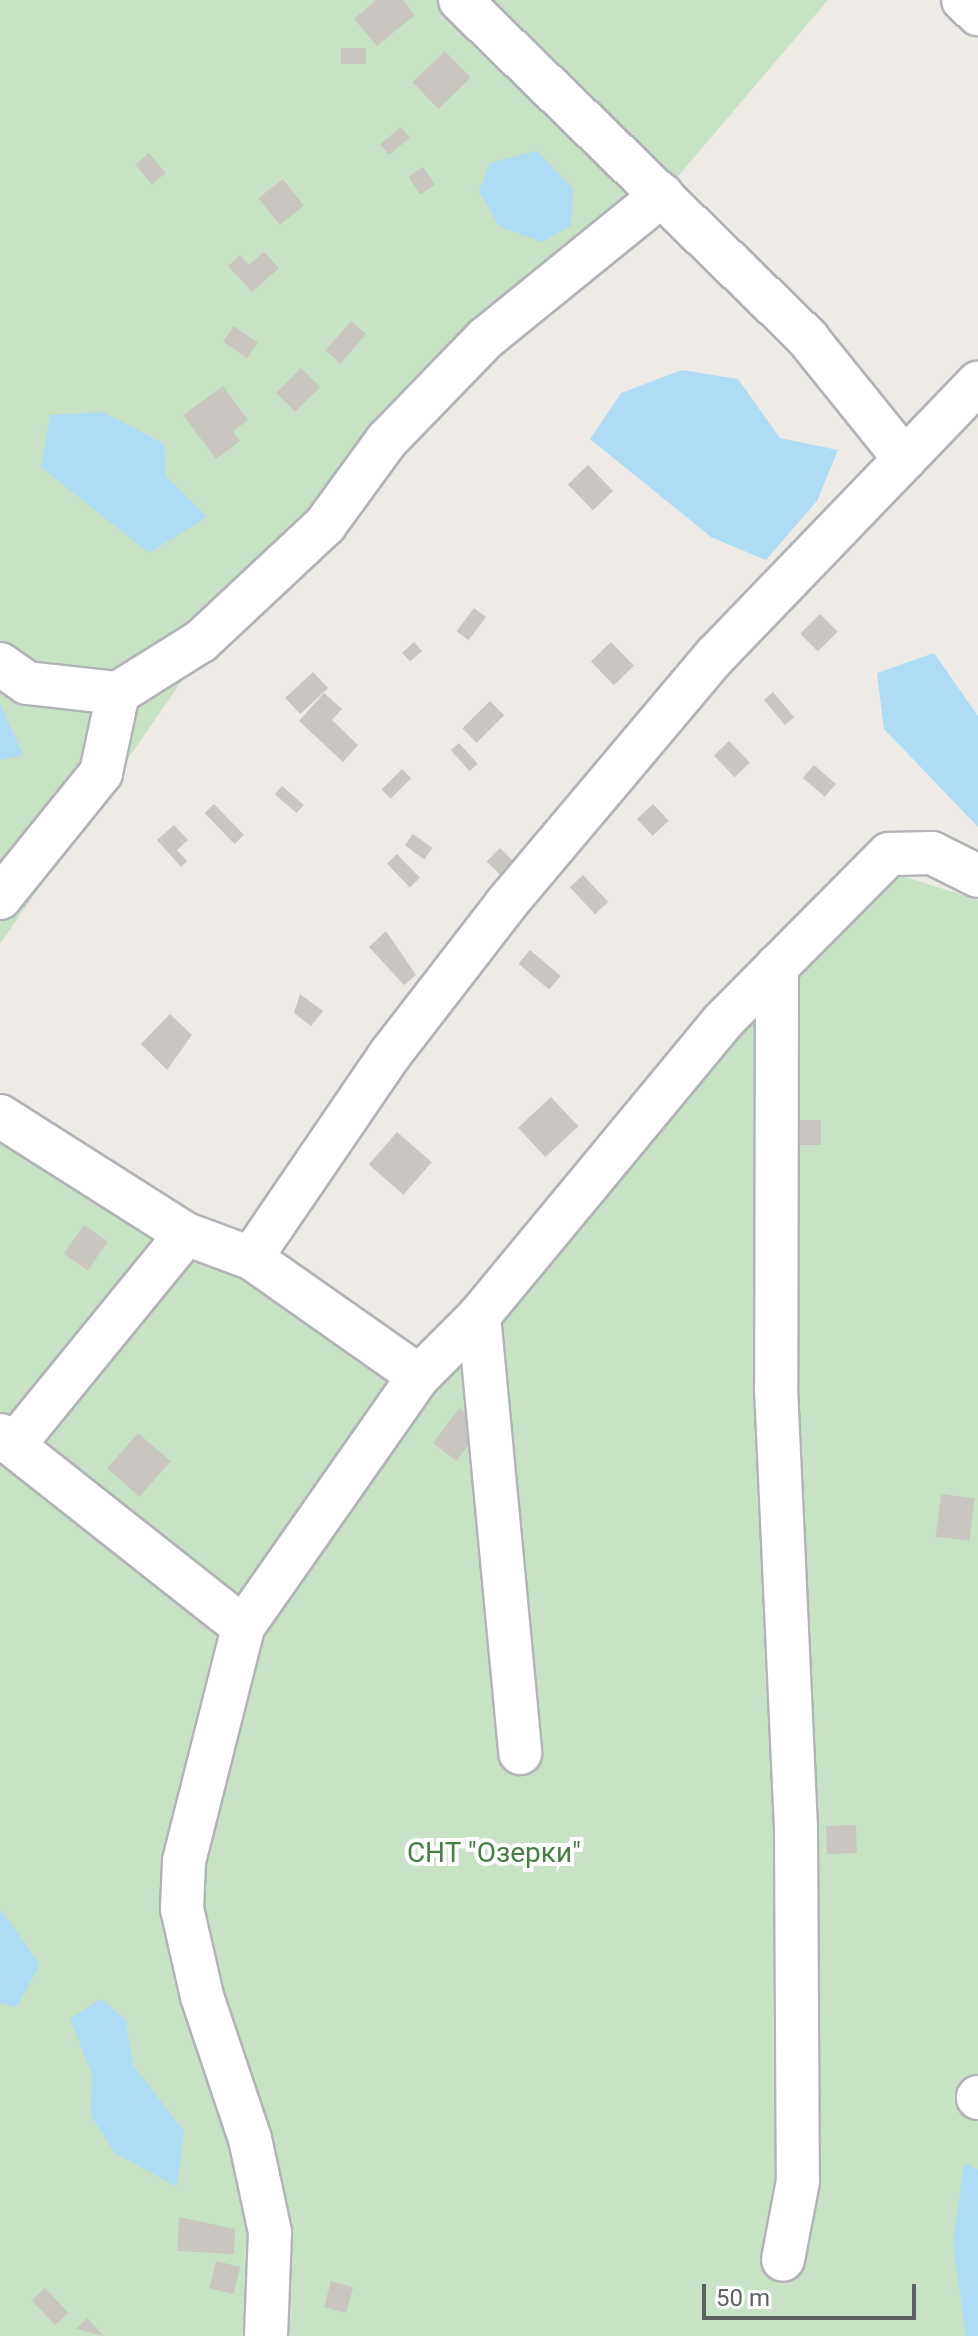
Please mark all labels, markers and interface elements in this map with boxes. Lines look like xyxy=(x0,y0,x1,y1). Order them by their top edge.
park label: СНТ "Озерки" xyxy=(407,1836,581,1870)
scale bar xyxy=(706,2268,920,2318)
text: 50 m xyxy=(716,2284,770,2312)

